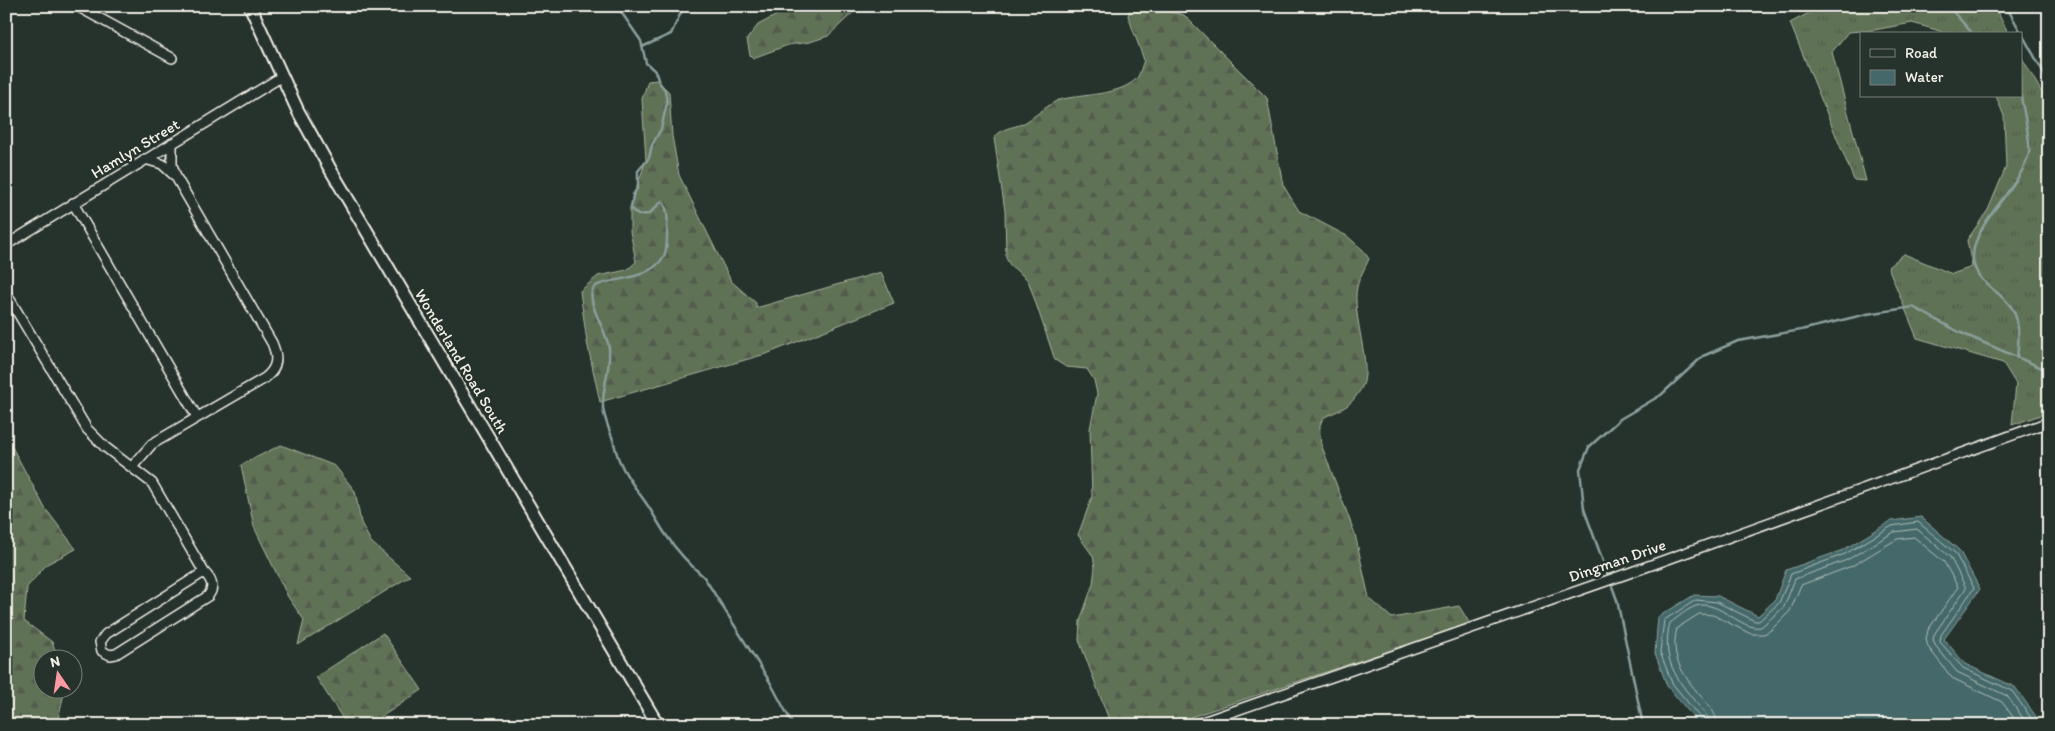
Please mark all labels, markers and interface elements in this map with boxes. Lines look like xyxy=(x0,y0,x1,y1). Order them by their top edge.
legend xyxy=(1860,32,2022,98)
text: Road xyxy=(1905,44,1938,62)
text: Water xyxy=(1905,68,1944,86)
street label: Hamlyn Street xyxy=(87,114,183,182)
street label: Wonderland Road South xyxy=(411,286,512,437)
street label: Dingman Drive xyxy=(1566,535,1668,586)
north arrow xyxy=(32,648,82,698)
text: N xyxy=(49,652,62,671)

